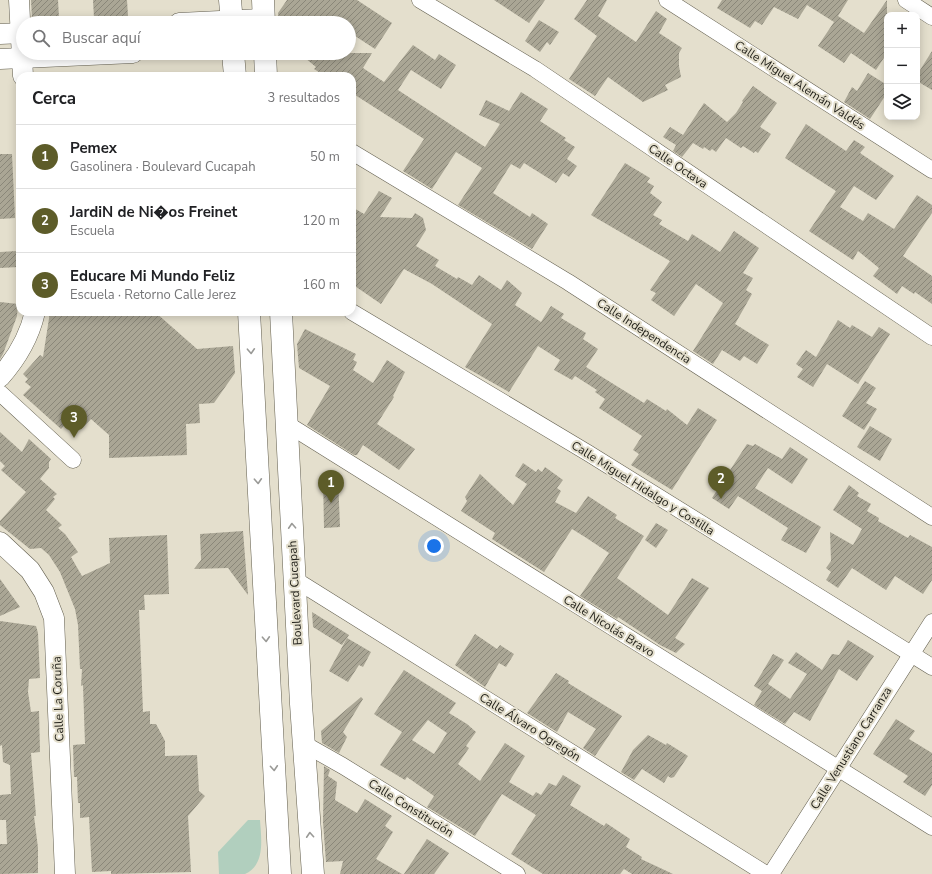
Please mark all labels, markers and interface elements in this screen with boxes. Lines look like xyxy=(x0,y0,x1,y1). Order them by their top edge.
map controls xyxy=(884,12,920,120)
button: + xyxy=(884,12,920,48)
search box xyxy=(16,16,356,60)
icon: search xyxy=(30,27,52,49)
text: Buscar aquí xyxy=(62,28,140,48)
street label: Calle Miguel Alemán Valdés xyxy=(732,37,868,133)
button: − xyxy=(884,48,920,84)
button: layers xyxy=(884,84,920,120)
text: Cerca xyxy=(32,87,76,110)
text: 3 resultados xyxy=(268,89,340,107)
text: Pemex xyxy=(70,138,117,158)
street label: Calle Octava xyxy=(645,140,711,192)
text: 1 xyxy=(41,148,49,166)
text: 50 m xyxy=(310,148,340,166)
text: Gasolinera · Boulevard Cucapah xyxy=(70,158,256,176)
text: JardiN de Ni�os Freinet xyxy=(70,202,237,222)
text: 2 xyxy=(41,212,49,230)
text: 120 m xyxy=(302,212,340,230)
text: Escuela xyxy=(70,222,115,240)
text: Educare Mi Mundo Feliz xyxy=(70,266,235,286)
text: 3 xyxy=(41,276,49,294)
text: 160 m xyxy=(302,276,340,294)
text: Escuela · Retorno Calle Jerez xyxy=(70,286,236,304)
street label: Calle Independencia xyxy=(594,295,694,367)
one-way arrow xyxy=(247,348,256,354)
pin: 3 xyxy=(61,405,87,438)
street label: Calle Miguel Hidalgo y Costilla xyxy=(568,437,718,539)
pin: 2 xyxy=(708,466,734,499)
pin: 1 xyxy=(318,470,344,503)
one-way arrow xyxy=(254,478,262,484)
one-way arrow xyxy=(288,523,296,529)
your location xyxy=(424,536,444,556)
street label: Boulevard Cucapah xyxy=(284,540,306,646)
street label: Calle Nicolás Bravo xyxy=(560,591,658,661)
one-way arrow xyxy=(261,636,270,642)
street label: Calle La Coruña xyxy=(49,656,67,742)
street label: Calle Venustiano Carranza xyxy=(807,684,895,812)
street label: Calle Álvaro Ogregón xyxy=(476,689,584,765)
one-way arrow xyxy=(269,765,278,771)
street label: Calle Constitución xyxy=(365,775,457,841)
one-way arrow xyxy=(306,832,315,838)

